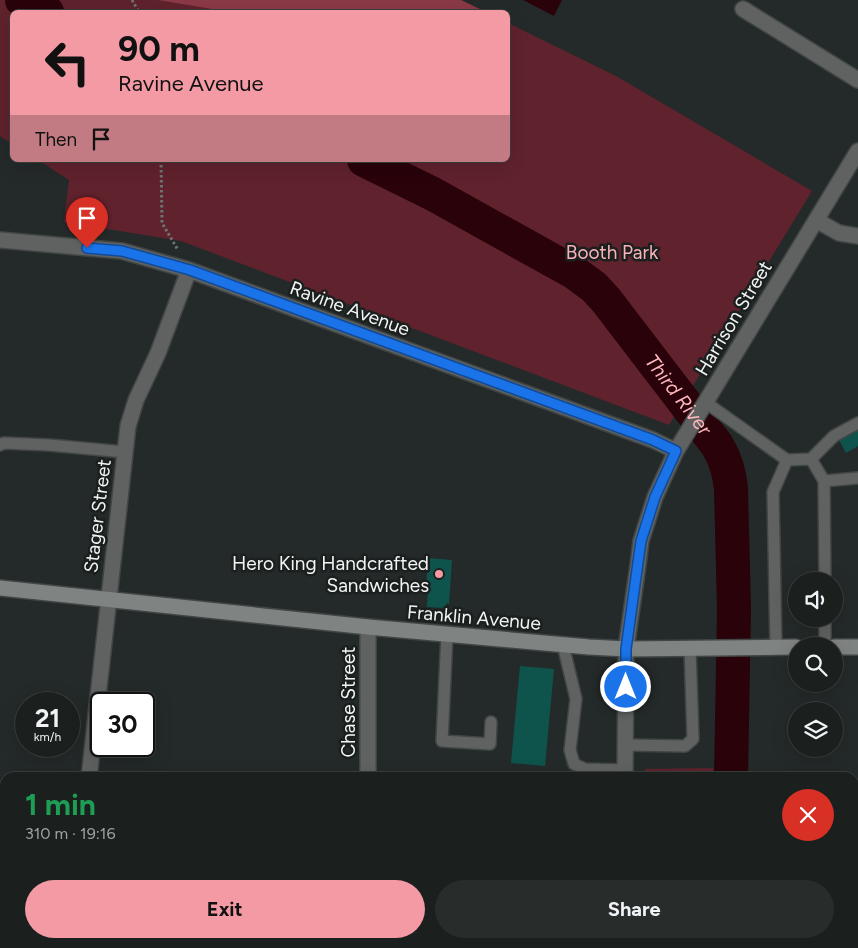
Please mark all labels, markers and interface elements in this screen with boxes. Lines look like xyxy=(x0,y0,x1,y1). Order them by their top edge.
text: 90 m xyxy=(118,28,200,70)
icon: left xyxy=(35,30,100,95)
text: Ravine Avenue xyxy=(118,70,264,97)
icon: arrive xyxy=(87,125,115,153)
text: Then xyxy=(35,128,77,151)
pin xyxy=(66,197,108,248)
icon: arrive xyxy=(73,204,101,232)
park label: Booth Park xyxy=(566,241,659,264)
street label: Harrison Street xyxy=(690,257,777,380)
street label: Ravine Avenue xyxy=(287,276,413,341)
water label: Third River xyxy=(640,349,718,441)
street label: Stager Street xyxy=(79,458,116,574)
place label: Hero King Handcrafted Sandwiches xyxy=(232,552,429,597)
marker: Hero King Handcrafted Sandwiches xyxy=(433,568,445,580)
map controls xyxy=(788,572,843,757)
button: sound xyxy=(788,572,843,627)
street label: Franklin Avenue xyxy=(406,600,542,635)
button: search xyxy=(788,637,843,692)
street label: Chase Street xyxy=(337,646,360,758)
position arrow xyxy=(599,660,651,712)
speed limit sign: 30 xyxy=(90,692,155,757)
button: layers xyxy=(788,702,843,757)
text: 21 xyxy=(35,703,60,733)
text: km/h xyxy=(34,730,61,744)
text: 1 min xyxy=(25,786,96,823)
button: close xyxy=(782,789,834,841)
text: 310 m · 19:16 xyxy=(25,824,115,843)
button: Exit xyxy=(25,880,425,938)
button: Share xyxy=(435,880,834,938)

